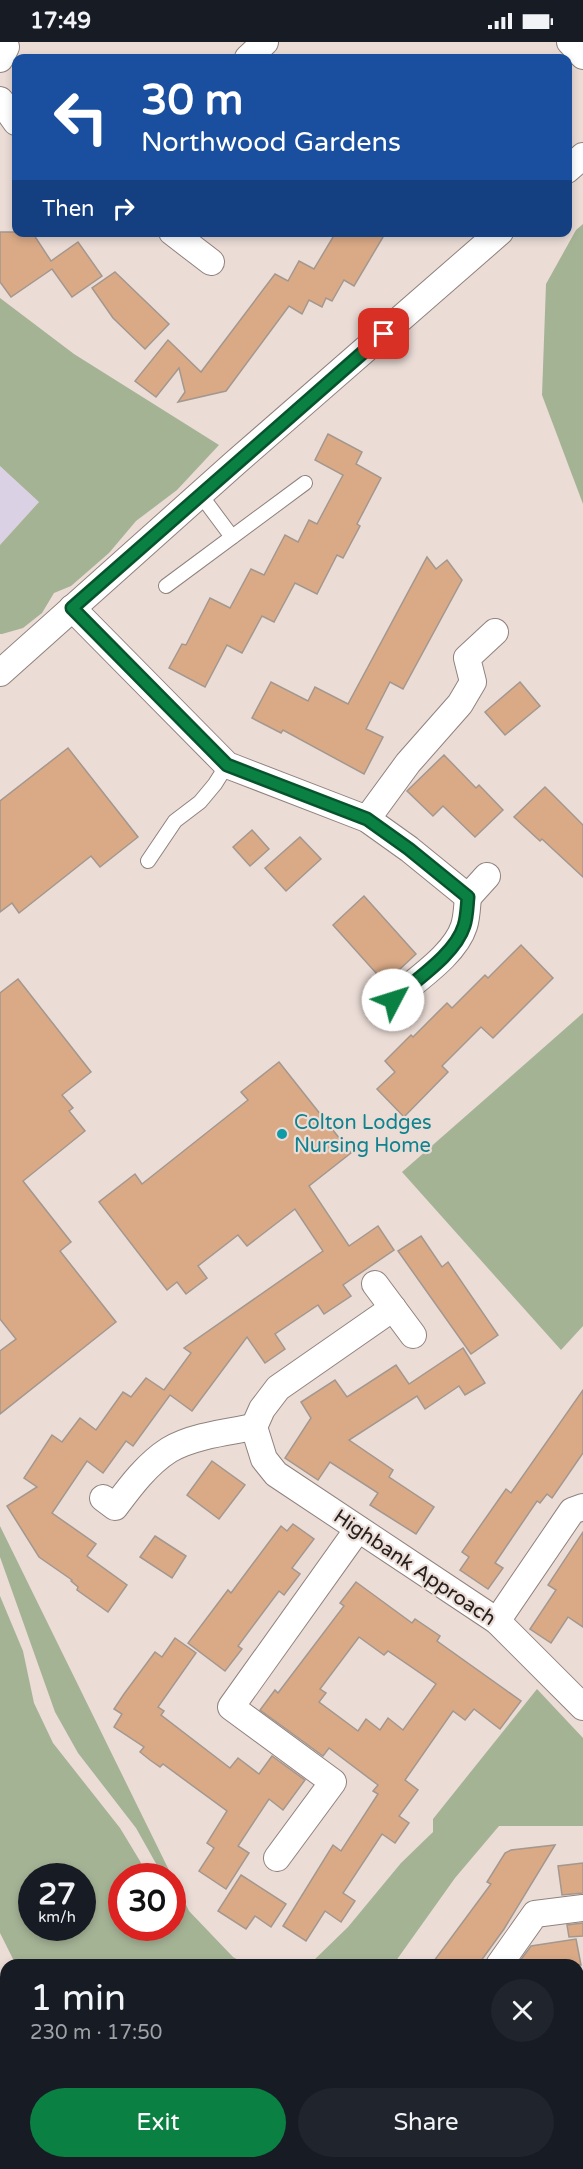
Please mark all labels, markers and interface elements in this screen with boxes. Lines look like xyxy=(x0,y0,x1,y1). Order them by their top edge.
text: 17:49 xyxy=(30,8,91,34)
text: 30 m xyxy=(141,75,243,126)
icon: left xyxy=(42,78,120,156)
text: Northwood Gardens xyxy=(141,126,401,159)
icon: right xyxy=(107,192,140,225)
text: Then xyxy=(42,196,95,222)
pin xyxy=(358,308,409,359)
icon: arrive xyxy=(367,317,400,350)
position arrow xyxy=(361,968,425,1032)
place label: Colton Lodges Nursing Home xyxy=(294,1111,432,1158)
marker: Colton Lodges Nursing Home xyxy=(275,1127,289,1141)
street label: Highbank Approach xyxy=(329,1505,500,1631)
speed limit sign: 30 xyxy=(108,1863,186,1941)
text: 27 xyxy=(38,1876,76,1913)
text: km/h xyxy=(38,1908,76,1926)
text: 1 min xyxy=(30,1977,126,2020)
button: close xyxy=(491,1979,554,2042)
text: 230 m · 17:50 xyxy=(30,2021,162,2045)
button: Exit xyxy=(30,2088,286,2157)
button: Share xyxy=(298,2088,554,2157)

